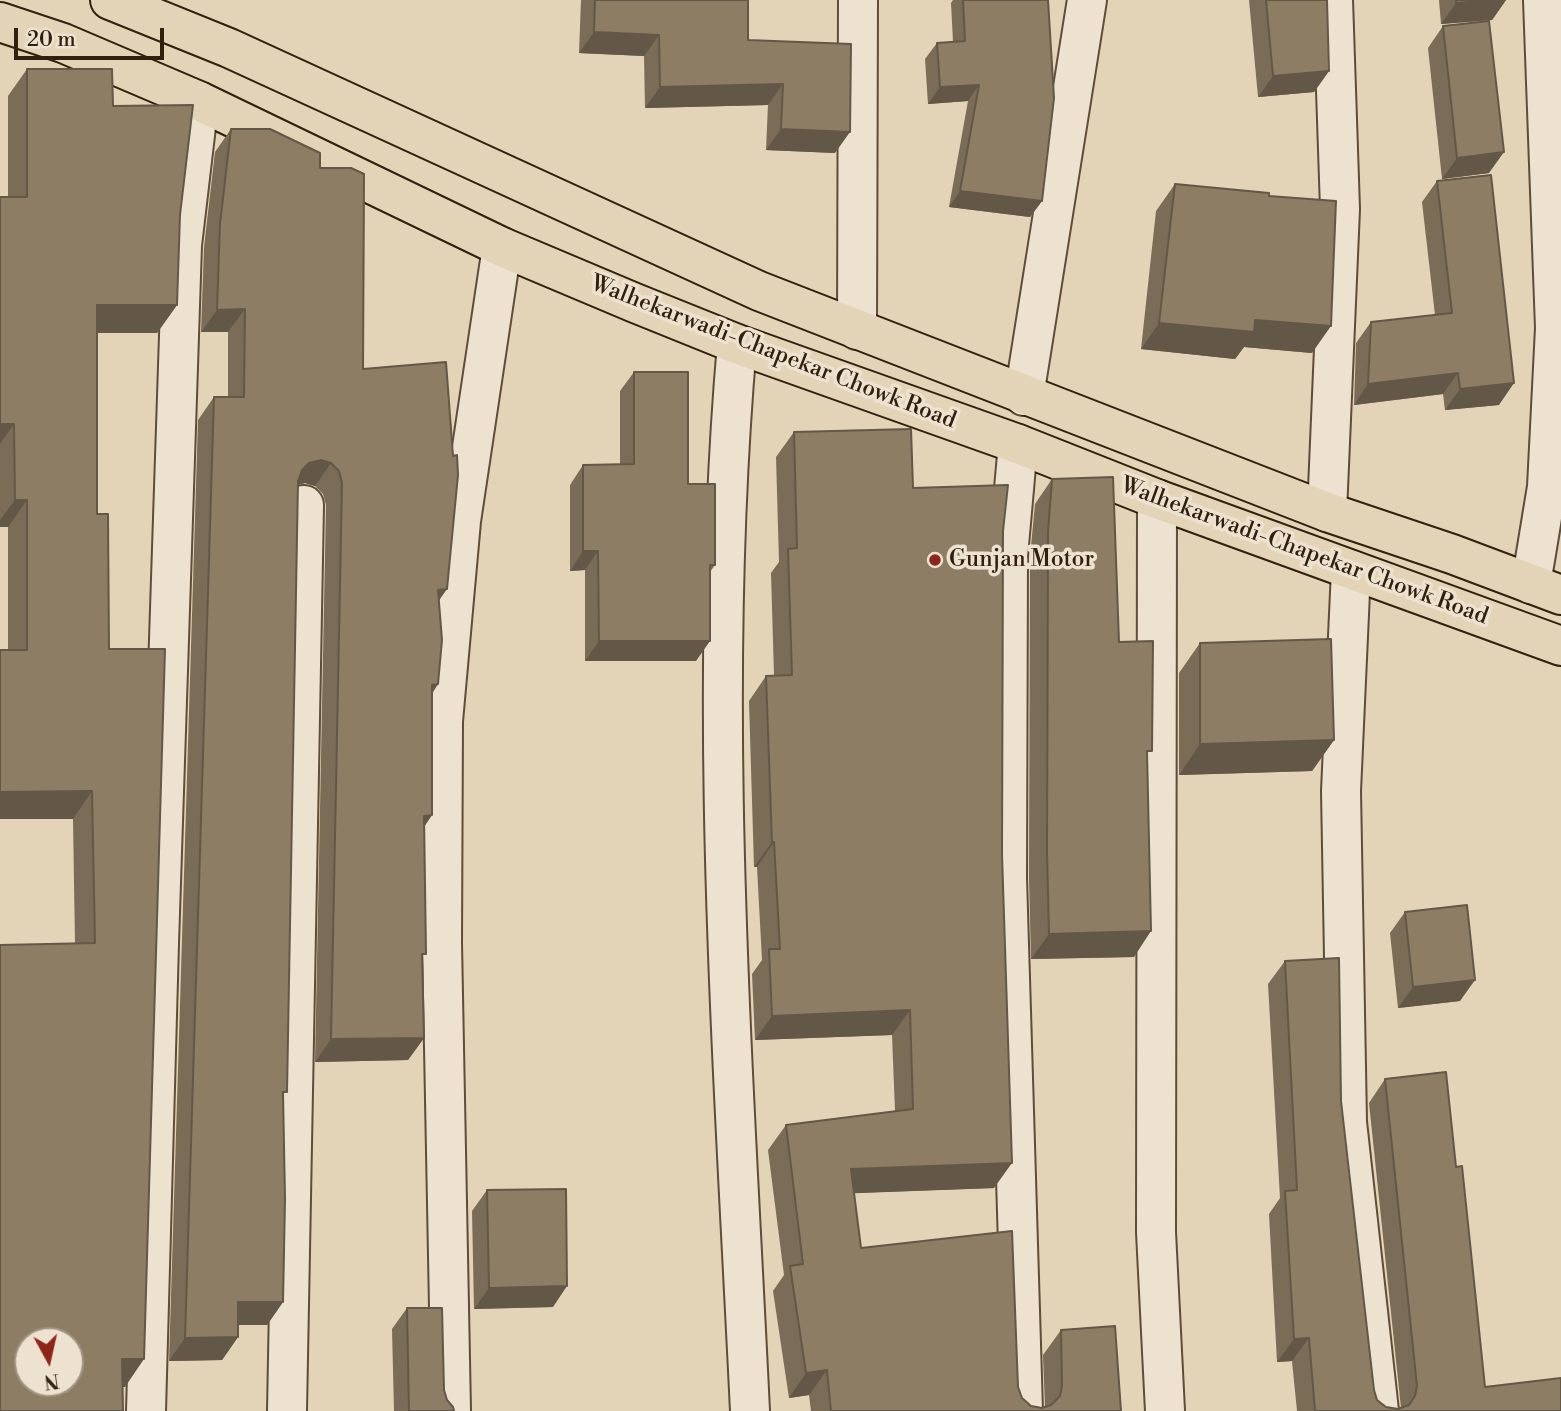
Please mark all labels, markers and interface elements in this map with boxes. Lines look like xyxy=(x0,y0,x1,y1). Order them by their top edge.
scale bar xyxy=(18,14,168,58)
text: 20 m xyxy=(27,27,76,53)
street label: Walhekarwadi-Chapekar Chowk Road xyxy=(586,270,960,436)
street label: Walhekarwadi-Chapekar Chowk Road xyxy=(1116,472,1492,632)
place label: Gunjan Motor xyxy=(949,546,1094,574)
marker: Gunjan Motor xyxy=(927,552,943,568)
north arrow xyxy=(14,1327,84,1397)
text: N xyxy=(43,1368,61,1394)

